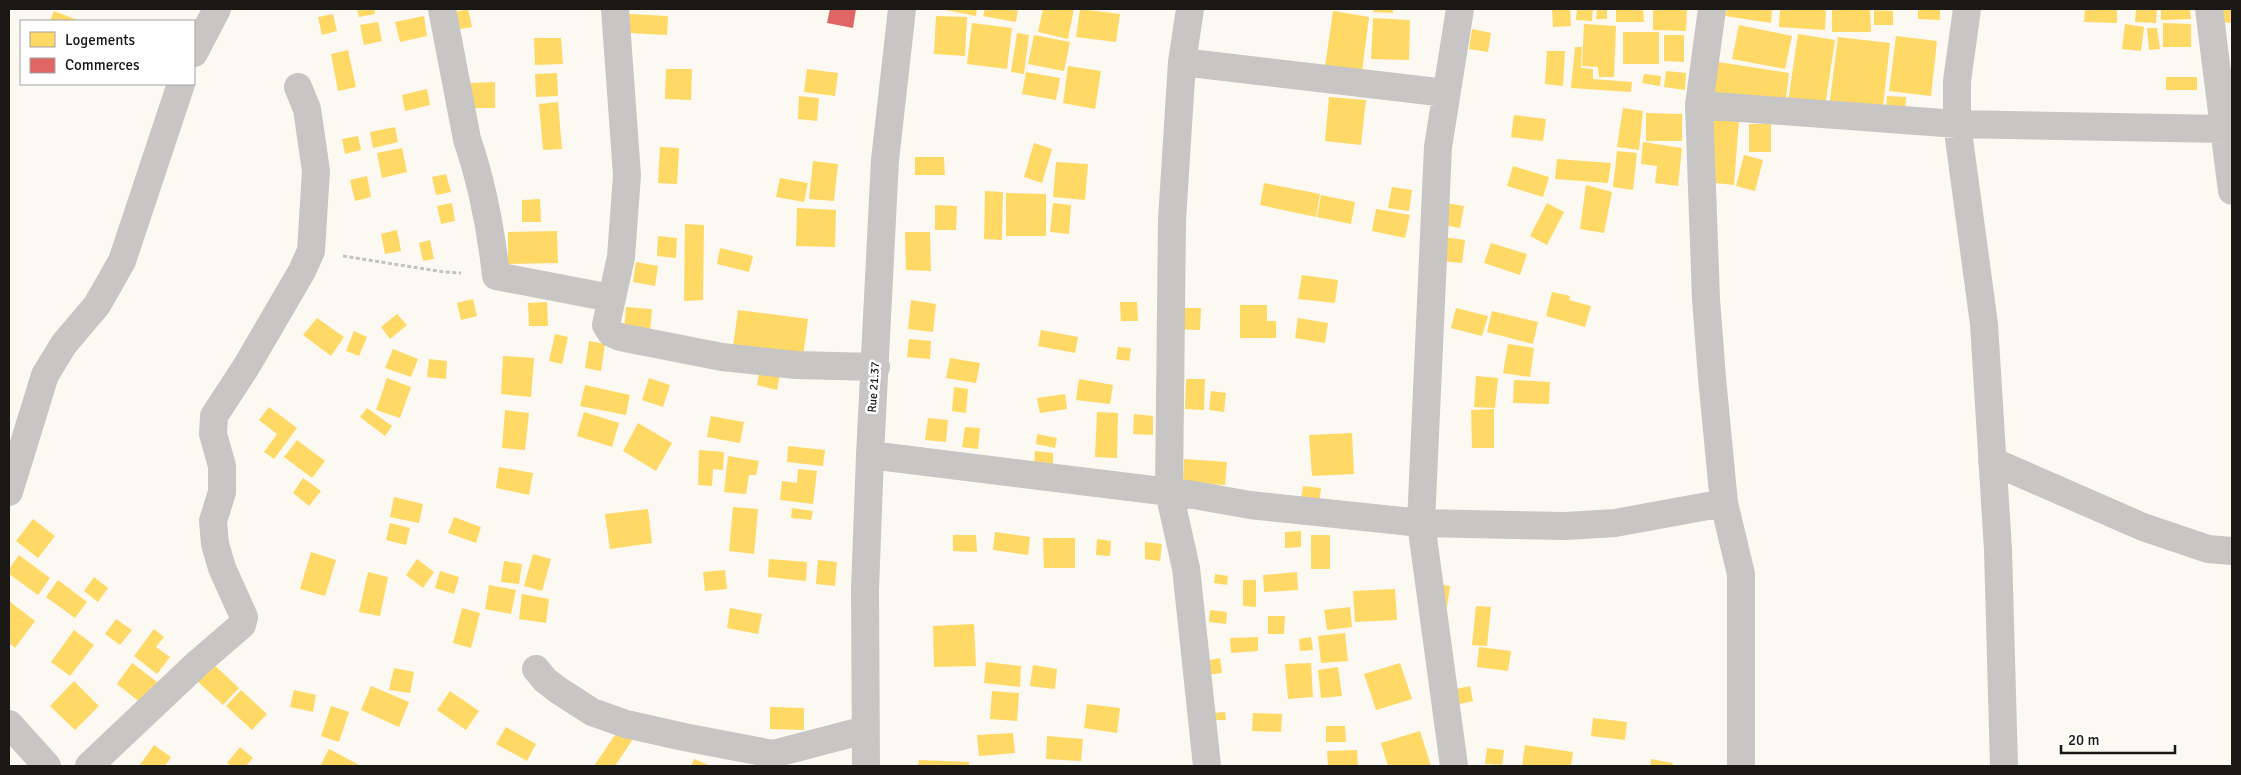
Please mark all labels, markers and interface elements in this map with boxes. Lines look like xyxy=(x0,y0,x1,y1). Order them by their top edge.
legend xyxy=(20,20,195,85)
text: Logements xyxy=(65,31,136,49)
text: Commerces xyxy=(65,56,140,74)
street label: Rue 21.37 xyxy=(865,361,883,413)
scale bar xyxy=(2061,722,2175,754)
text: 20 m xyxy=(2068,731,2099,749)

